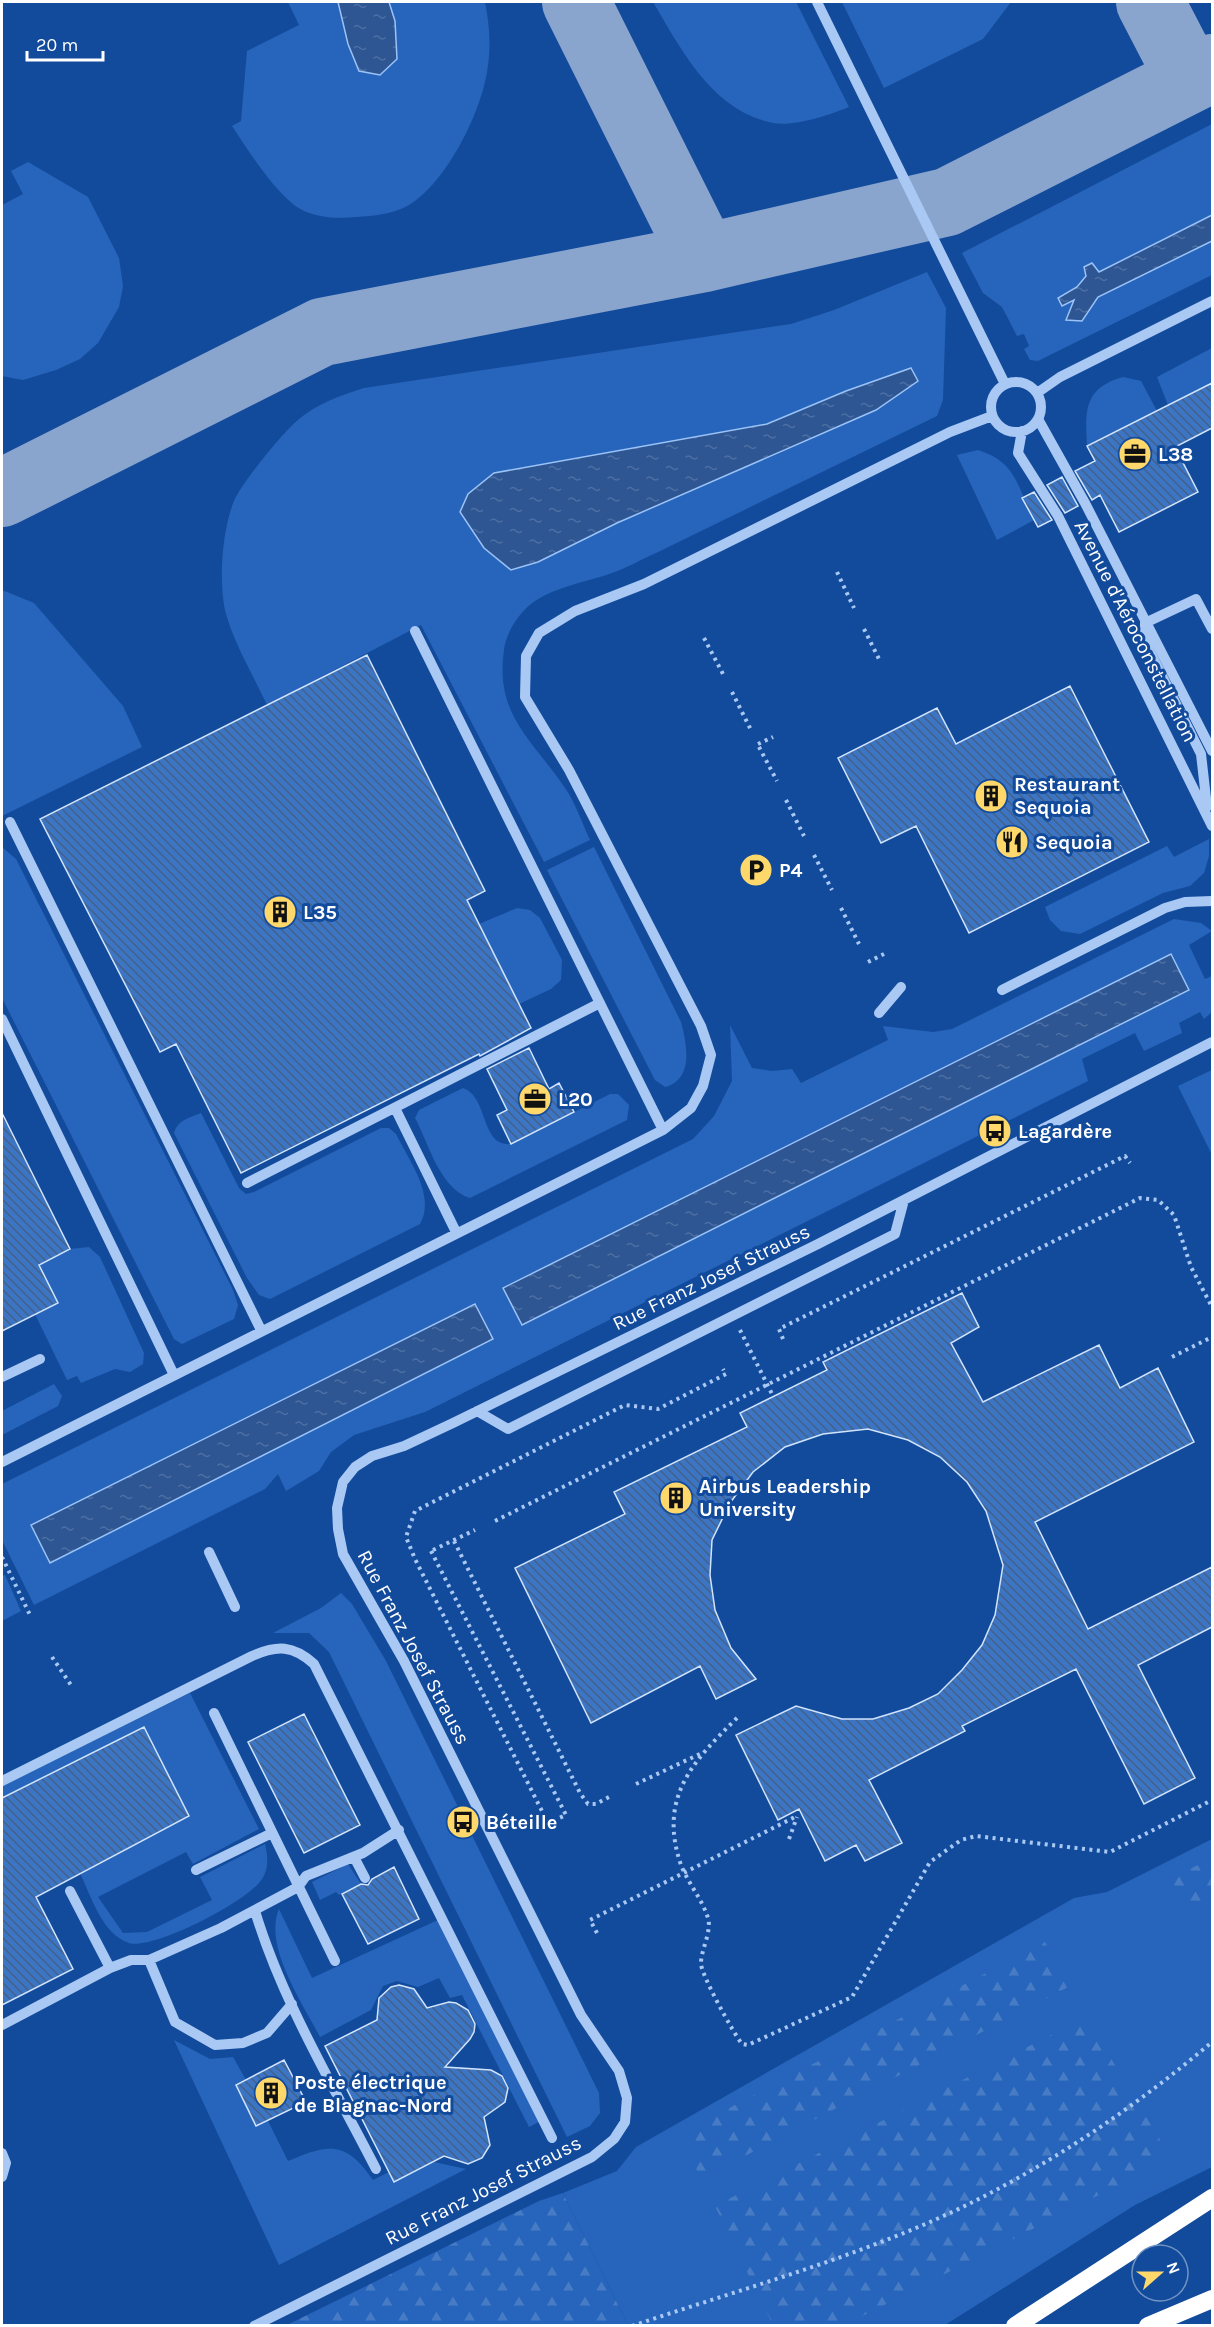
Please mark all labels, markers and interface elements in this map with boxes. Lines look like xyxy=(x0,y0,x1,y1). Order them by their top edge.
scale bar xyxy=(27,24,104,62)
text: 20 m xyxy=(36,34,78,56)
office icon: L38 xyxy=(1117,436,1153,472)
place label: L38 xyxy=(1158,443,1193,466)
street label: Avenue d'Aéroconstellation xyxy=(1070,517,1202,746)
place label: Restaurant Sequoia xyxy=(1014,773,1120,819)
building icon: Restaurant Sequoia xyxy=(973,778,1009,814)
restaurant icon: Sequoia xyxy=(994,824,1030,860)
place label: Sequoia xyxy=(1035,831,1113,854)
parking icon: P4 xyxy=(738,852,774,888)
place label: P4 xyxy=(779,859,803,882)
building icon: L35 xyxy=(262,894,298,930)
place label: L35 xyxy=(303,901,337,924)
office icon: L20 xyxy=(517,1081,553,1117)
place label: L20 xyxy=(558,1088,593,1111)
bus stop icon: Lagardère xyxy=(977,1113,1013,1149)
place label: Lagardère xyxy=(1018,1120,1112,1143)
street label: Rue Franz Josef Strauss xyxy=(609,1220,814,1335)
place label: Airbus Leadership University xyxy=(699,1475,871,1521)
building icon: Airbus Leadership University xyxy=(658,1480,694,1516)
street label: Rue Franz Josef Strauss xyxy=(353,1546,475,1748)
bus stop icon: Béteille xyxy=(445,1804,481,1840)
place label: Béteille xyxy=(486,1811,557,1834)
place label: Poste électrique de Blagnac-Nord xyxy=(294,2071,452,2117)
building icon: Poste électrique de Blagnac-Nord xyxy=(253,2075,289,2111)
street label: Rue Franz Josef Strauss xyxy=(381,2131,585,2250)
north arrow xyxy=(1130,2243,1190,2303)
text: N xyxy=(1163,2259,1184,2277)

